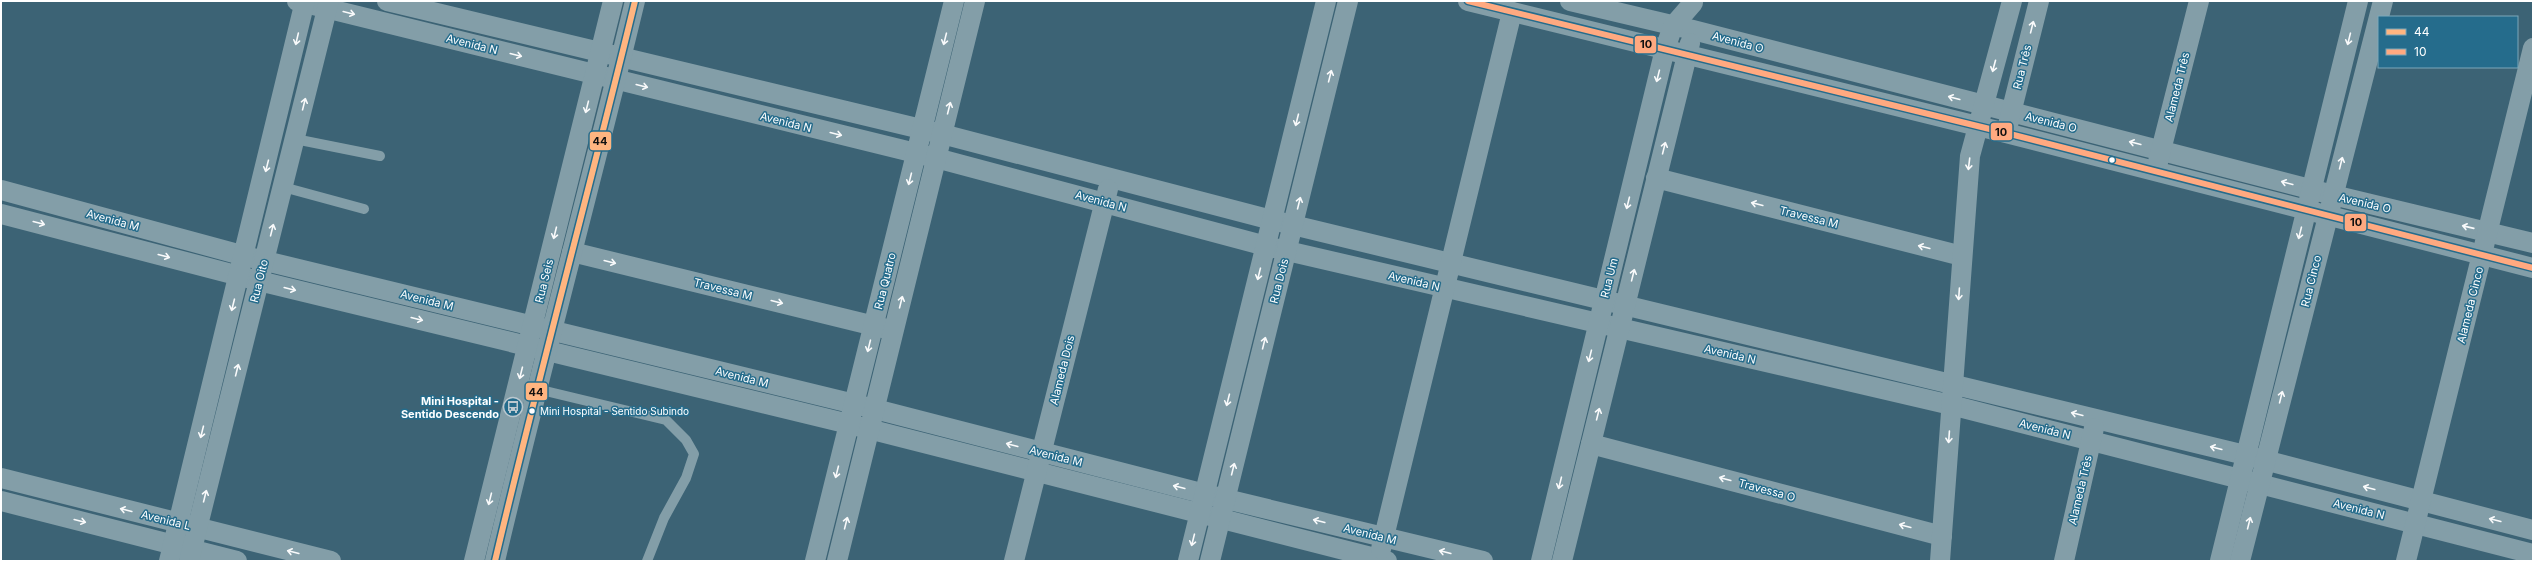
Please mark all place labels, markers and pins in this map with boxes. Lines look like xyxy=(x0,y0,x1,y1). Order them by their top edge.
unlabelled marker xyxy=(2107,155,2117,165)
place label: Mini Hospital - Sentido Descendo xyxy=(401,394,499,421)
bus stop icon: Mini Hospital - Sentido Descendo xyxy=(502,396,524,418)
place label: Mini Hospital - Sentido Subindo xyxy=(540,405,689,417)
marker: Mini Hospital - Sentido Subindo xyxy=(527,406,537,416)

